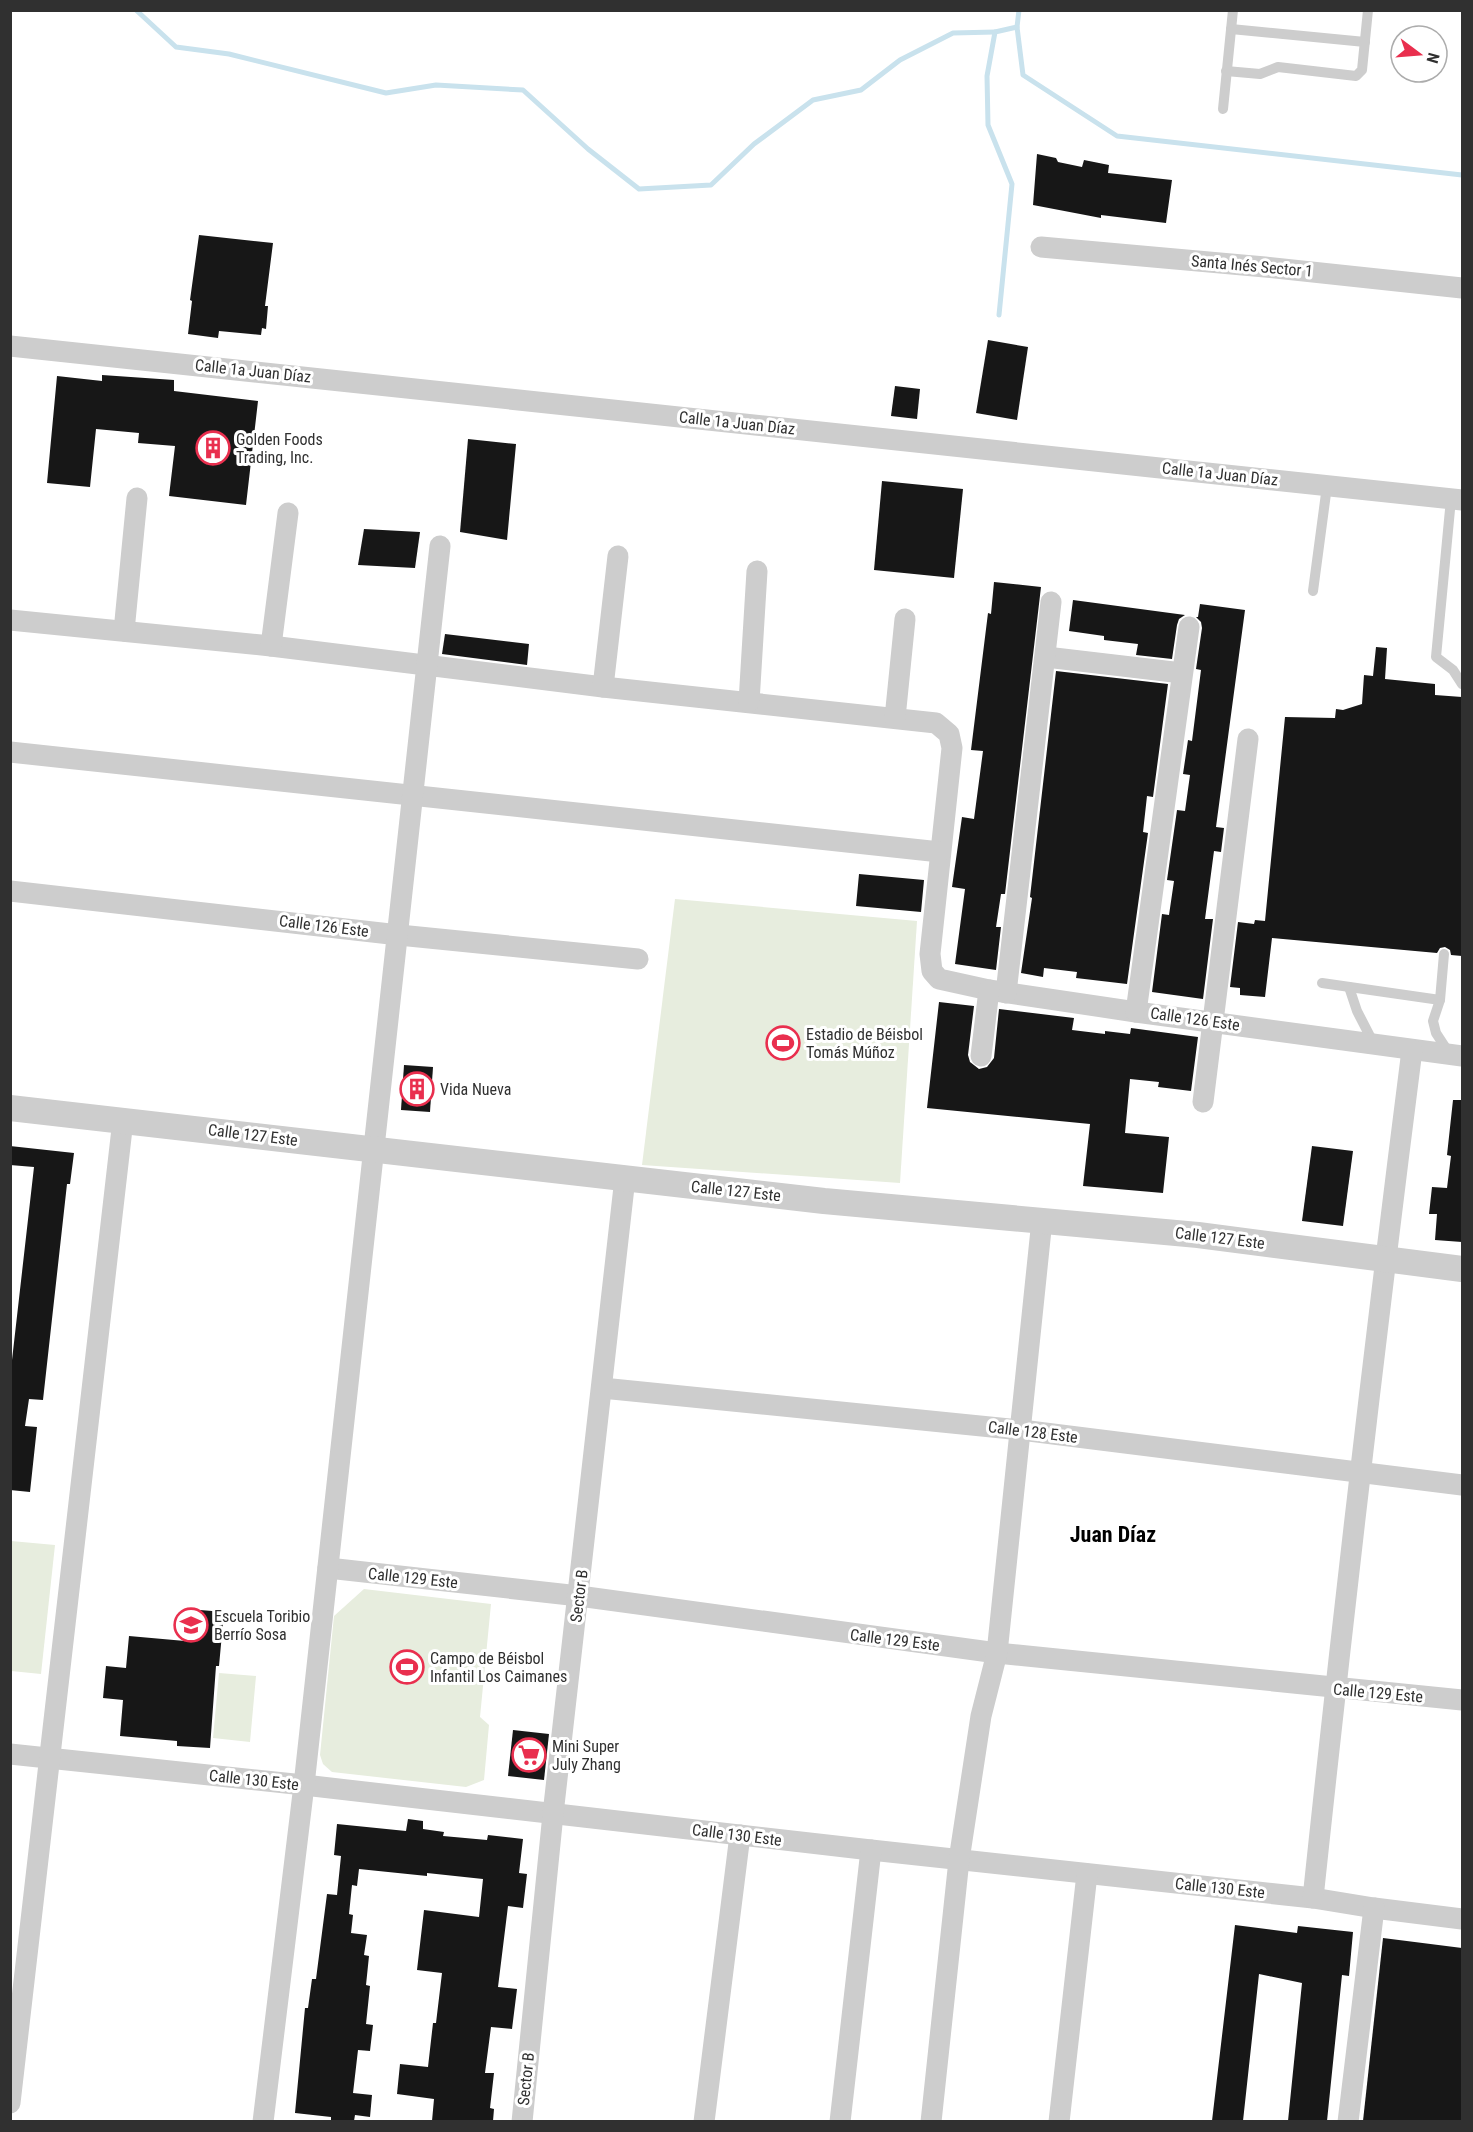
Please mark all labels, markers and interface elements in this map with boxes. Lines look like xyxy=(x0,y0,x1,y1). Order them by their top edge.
north arrow xyxy=(1389,24,1449,84)
text: N xyxy=(1422,51,1443,65)
street label: Santa Inés Sector 1 xyxy=(1190,251,1314,281)
street label: Calle 1a Juan Díaz xyxy=(194,355,312,387)
street label: Calle 1a Juan Díaz xyxy=(678,407,796,439)
building icon: Golden Foods Trading, Inc. xyxy=(195,430,231,466)
place label: Golden Foods Trading, Inc. xyxy=(236,430,323,467)
street label: Calle 1a Juan Díaz xyxy=(1161,458,1279,490)
street label: Calle 126 Este xyxy=(278,911,370,941)
street label: Calle 126 Este xyxy=(1149,1003,1241,1035)
sports icon: Estadio de Béisbol Tomás Múñoz xyxy=(765,1025,801,1061)
place label: Estadio de Béisbol Tomás Múñoz xyxy=(806,1025,923,1062)
building icon: Vida Nueva xyxy=(399,1071,435,1107)
place label: Vida Nueva xyxy=(440,1080,511,1099)
street label: Calle 127 Este xyxy=(207,1120,299,1150)
street label: Calle 127 Este xyxy=(690,1177,782,1205)
street label: Calle 127 Este xyxy=(1174,1223,1266,1253)
street label: Calle 128 Este xyxy=(987,1417,1079,1447)
district label: Juan Díaz xyxy=(1070,1522,1156,1547)
street label: Calle 129 Este xyxy=(367,1564,459,1592)
street label: Sector B xyxy=(566,1569,592,1623)
school or university icon: Escuela Toribio Berrío Sosa xyxy=(173,1607,209,1643)
place label: Escuela Toribio Berrío Sosa xyxy=(214,1607,310,1644)
street label: Calle 129 Este xyxy=(849,1625,941,1655)
sports icon: Campo de Béisbol Infantil Los Caimanes xyxy=(389,1649,425,1685)
place label: Campo de Béisbol Infantil Los Caimanes xyxy=(430,1649,567,1686)
street label: Calle 129 Este xyxy=(1332,1680,1424,1706)
supermarket icon: Mini Super July Zhang xyxy=(511,1737,547,1773)
place label: Mini Super July Zhang xyxy=(552,1737,621,1774)
street label: Calle 130 Este xyxy=(208,1766,300,1794)
street label: Calle 130 Este xyxy=(691,1820,783,1850)
street label: Calle 130 Este xyxy=(1174,1874,1266,1902)
street label: Sector B xyxy=(514,2052,538,2106)

